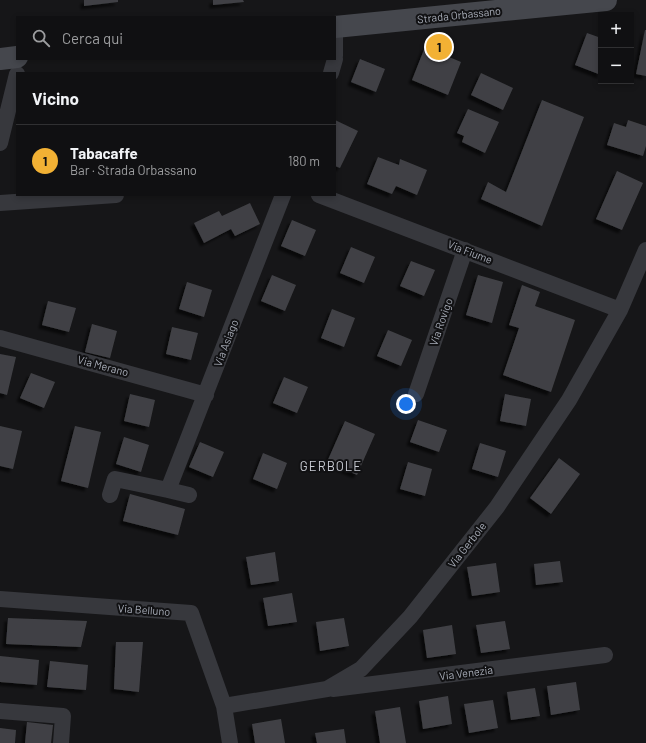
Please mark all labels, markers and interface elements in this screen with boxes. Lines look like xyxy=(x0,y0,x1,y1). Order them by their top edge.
street label: Strada Orbassano xyxy=(416,4,502,25)
map controls xyxy=(598,12,634,84)
button: + xyxy=(598,12,634,48)
search box xyxy=(16,16,336,60)
icon: search xyxy=(30,27,52,49)
text: Cerca qui xyxy=(62,29,123,47)
pin: 1 xyxy=(426,32,452,62)
button: − xyxy=(598,48,634,84)
text: Vicino xyxy=(32,88,79,108)
text: Tabacaffe xyxy=(70,144,138,162)
text: 1 xyxy=(43,153,47,169)
text: 180 m xyxy=(288,153,320,169)
text: Bar · Strada Orbassano xyxy=(70,162,197,178)
street label: Via Fiume xyxy=(446,237,495,266)
street label: Via Rovigo xyxy=(426,296,455,347)
street label: Via Asiago xyxy=(211,317,240,368)
street label: Via Merano xyxy=(76,352,130,379)
your location xyxy=(396,394,416,414)
district label: GERBOLE xyxy=(300,458,362,474)
street label: Via Gerbole xyxy=(445,519,488,570)
street label: Via Belluno xyxy=(117,601,171,618)
street label: Via Venezia xyxy=(438,663,494,682)

